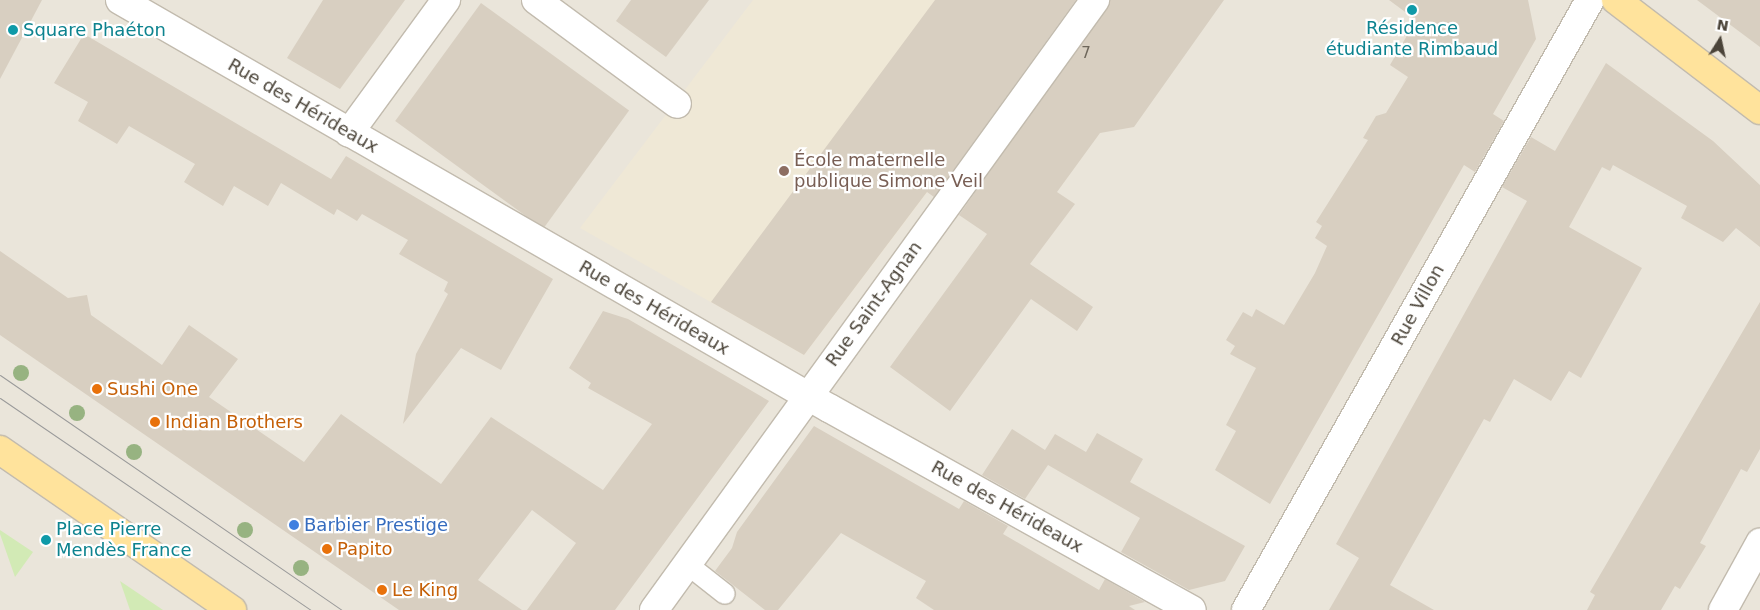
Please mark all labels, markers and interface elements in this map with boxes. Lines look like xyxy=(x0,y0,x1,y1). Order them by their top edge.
marker: Résidence étudiante Rimbaud xyxy=(1406,4,1418,16)
north arrow xyxy=(1695,15,1745,65)
text: N xyxy=(1715,16,1730,34)
place label: Résidence étudiante Rimbaud xyxy=(1326,18,1498,60)
place label: Square Phaéton xyxy=(23,19,166,41)
marker: Square Phaéton xyxy=(7,24,19,36)
house number: 7 xyxy=(1081,45,1091,63)
street label: Rue des Hérideaux xyxy=(224,54,382,158)
place label: École maternelle publique Simone Veil xyxy=(794,150,983,192)
marker: École maternelle publique Simone Veil xyxy=(778,165,790,177)
street label: Rue Saint-Agnan xyxy=(821,237,927,371)
street label: Rue des Hérideaux xyxy=(575,256,733,360)
street label: Rue Villon xyxy=(1387,261,1449,349)
place label: Sushi One xyxy=(107,378,198,400)
marker: Sushi One xyxy=(91,383,103,395)
place label: Indian Brothers xyxy=(165,411,303,433)
marker: Indian Brothers xyxy=(149,416,161,428)
street label: Rue des Hérideaux xyxy=(927,456,1087,558)
place label: Barbier Prestige xyxy=(304,514,448,536)
place label: Place Pierre Mendès France xyxy=(56,519,191,562)
marker: Barbier Prestige xyxy=(288,519,300,531)
marker: Place Pierre Mendès France xyxy=(40,534,52,546)
place label: Papito xyxy=(337,538,393,560)
marker: Papito xyxy=(321,543,333,555)
place label: Le King xyxy=(392,579,458,601)
marker: Le King xyxy=(376,584,388,596)

